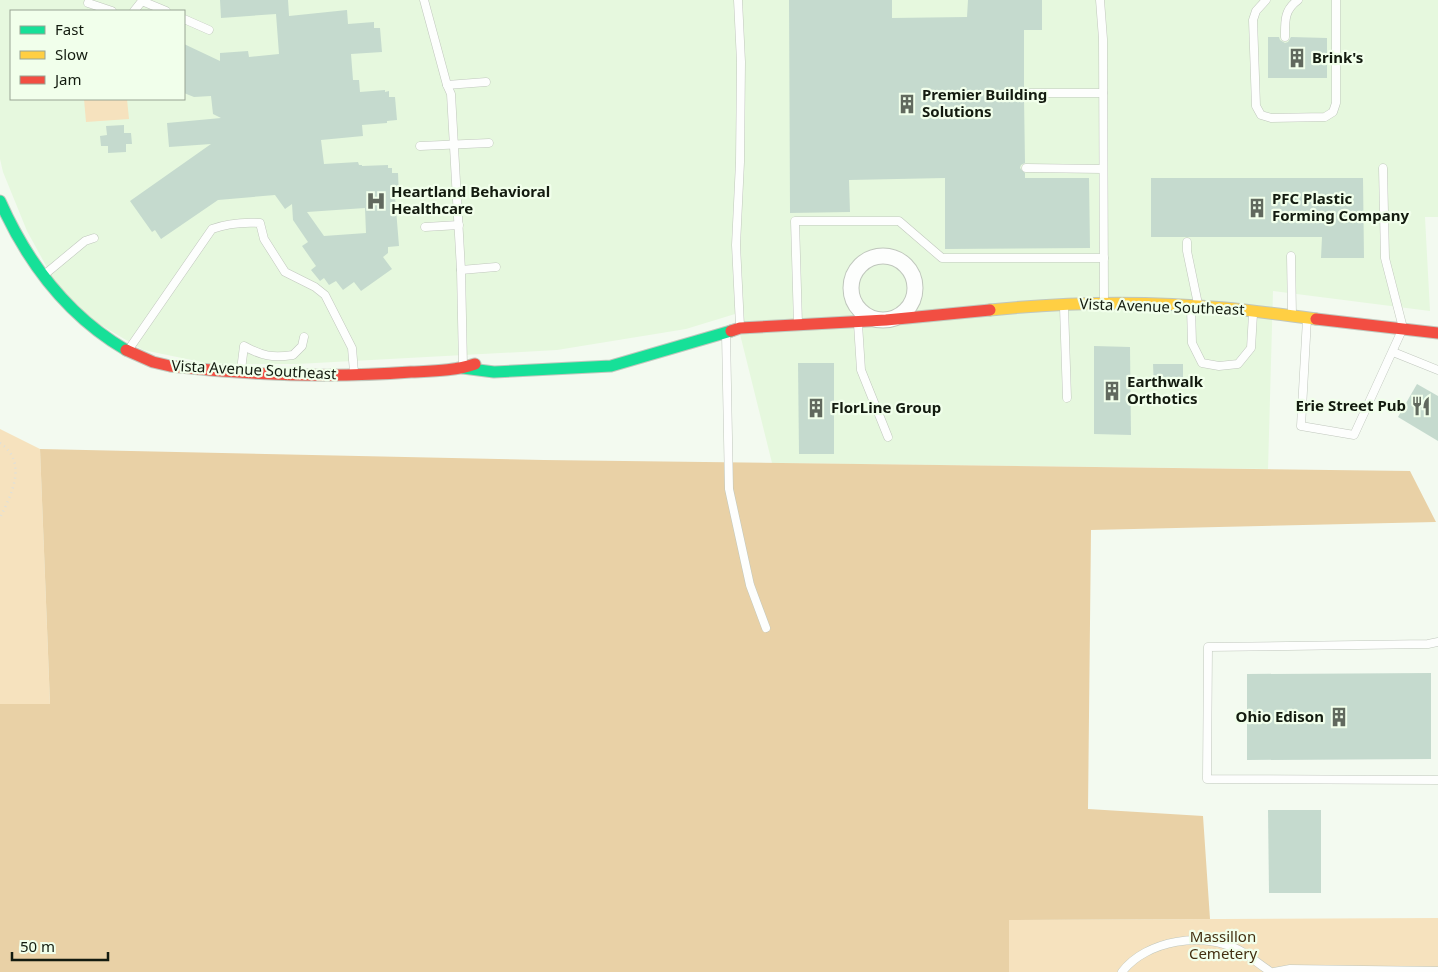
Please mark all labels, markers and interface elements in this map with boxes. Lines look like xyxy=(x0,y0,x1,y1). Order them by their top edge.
legend xyxy=(10,10,185,100)
text: Fast xyxy=(55,19,84,39)
text: Slow xyxy=(55,44,88,64)
building icon: Brink's xyxy=(1286,47,1308,69)
place label: Brink's xyxy=(1312,47,1363,67)
text: Jam xyxy=(53,69,82,89)
place label: Premier Building Solutions xyxy=(922,84,1047,121)
building icon: Premier Building Solutions xyxy=(896,93,918,115)
place label: Heartland Behavioral Healthcare xyxy=(391,181,550,218)
place label: PFC Plastic Forming Company xyxy=(1272,188,1409,225)
hospital icon: Heartland Behavioral Healthcare xyxy=(365,190,387,212)
building icon: PFC Plastic Forming Company xyxy=(1246,197,1268,219)
street label: Vista Avenue Southeast xyxy=(1079,293,1245,319)
street label: Vista Avenue Southeast xyxy=(171,355,338,383)
place label: Earthwalk Orthotics xyxy=(1127,371,1204,408)
building icon: Earthwalk Orthotics xyxy=(1101,380,1123,402)
place label: Erie Street Pub xyxy=(1296,395,1406,415)
restaurant icon: Erie Street Pub xyxy=(1410,395,1432,417)
building icon: FlorLine Group xyxy=(805,397,827,419)
place label: FlorLine Group xyxy=(831,397,941,417)
place label: Ohio Edison xyxy=(1236,706,1324,726)
building icon: Ohio Edison xyxy=(1328,706,1350,728)
park label: Massillon Cemetery xyxy=(1189,926,1257,963)
scale bar xyxy=(12,930,109,962)
text: 50 m xyxy=(20,936,55,956)

